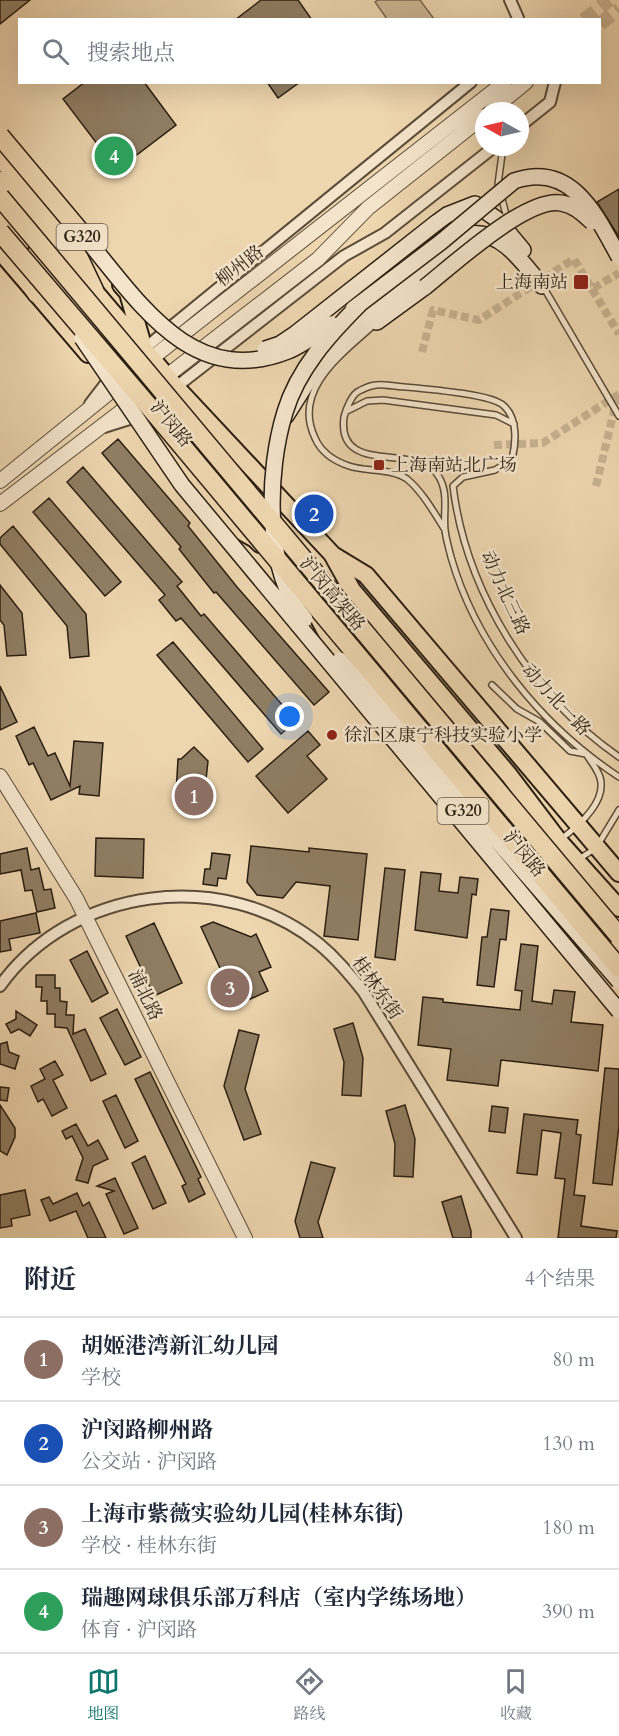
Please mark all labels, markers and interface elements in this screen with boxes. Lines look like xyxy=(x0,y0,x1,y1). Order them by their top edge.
search box xyxy=(18,18,601,84)
icon: search xyxy=(39,35,72,68)
text: 搜索地点 xyxy=(87,38,175,68)
north arrow xyxy=(475,102,529,156)
pin: 4 xyxy=(94,134,134,178)
road number: G320 xyxy=(56,224,107,250)
street label: 柳州路 xyxy=(211,240,269,292)
place label: 上海南站 xyxy=(496,270,568,295)
marker: 上海南站 xyxy=(572,273,590,291)
street label: 沪闵路 xyxy=(144,395,198,453)
place label: 上海南站北广场 xyxy=(391,453,517,478)
marker: 上海南站北广场 xyxy=(372,458,386,472)
pin: 2 xyxy=(294,492,334,536)
street label: 动力北三路 xyxy=(475,547,535,639)
street label: 沪闵高架路 xyxy=(293,551,371,637)
street label: 动力北一路 xyxy=(516,659,596,741)
your location xyxy=(275,702,304,731)
place label: 徐汇区康宁科技实验小学 xyxy=(344,723,542,748)
marker: 徐汇区康宁科技实验小学 xyxy=(325,728,339,742)
pin: 1 xyxy=(174,774,214,818)
road number: G320 xyxy=(438,798,488,824)
street label: 沪闵路 xyxy=(497,825,551,883)
street label: 桂林东街 xyxy=(346,951,408,1025)
street label: 浦北路 xyxy=(122,965,168,1025)
pin: 3 xyxy=(210,966,250,1010)
text: 附近 xyxy=(24,1262,76,1297)
text: 4个结果 xyxy=(525,1265,595,1292)
text: 胡姬港湾新汇幼儿园 xyxy=(81,1331,279,1361)
text: 1 xyxy=(38,1346,49,1373)
text: 80 m xyxy=(552,1346,595,1373)
text: 学校 xyxy=(81,1364,121,1391)
text: 沪闵路柳州路 xyxy=(81,1415,213,1445)
text: 2 xyxy=(38,1430,49,1457)
text: 130 m xyxy=(542,1430,595,1457)
text: 公交站 · 沪闵路 xyxy=(81,1448,217,1475)
text: 上海市紫薇实验幼儿园(桂林东街) xyxy=(81,1499,404,1529)
text: 3 xyxy=(38,1514,49,1541)
text: 180 m xyxy=(542,1514,595,1541)
text: 学校 · 桂林东街 xyxy=(81,1532,217,1559)
text: 瑞趣网球俱乐部万科店（室内学练场地） xyxy=(81,1583,477,1613)
text: 4 xyxy=(38,1598,49,1625)
text: 390 m xyxy=(542,1598,595,1625)
text: 体育 · 沪闵路 xyxy=(81,1616,197,1643)
tab: 地图 xyxy=(87,1665,120,1725)
tab: 路线 xyxy=(293,1665,326,1725)
tab: 收藏 xyxy=(499,1665,532,1725)

